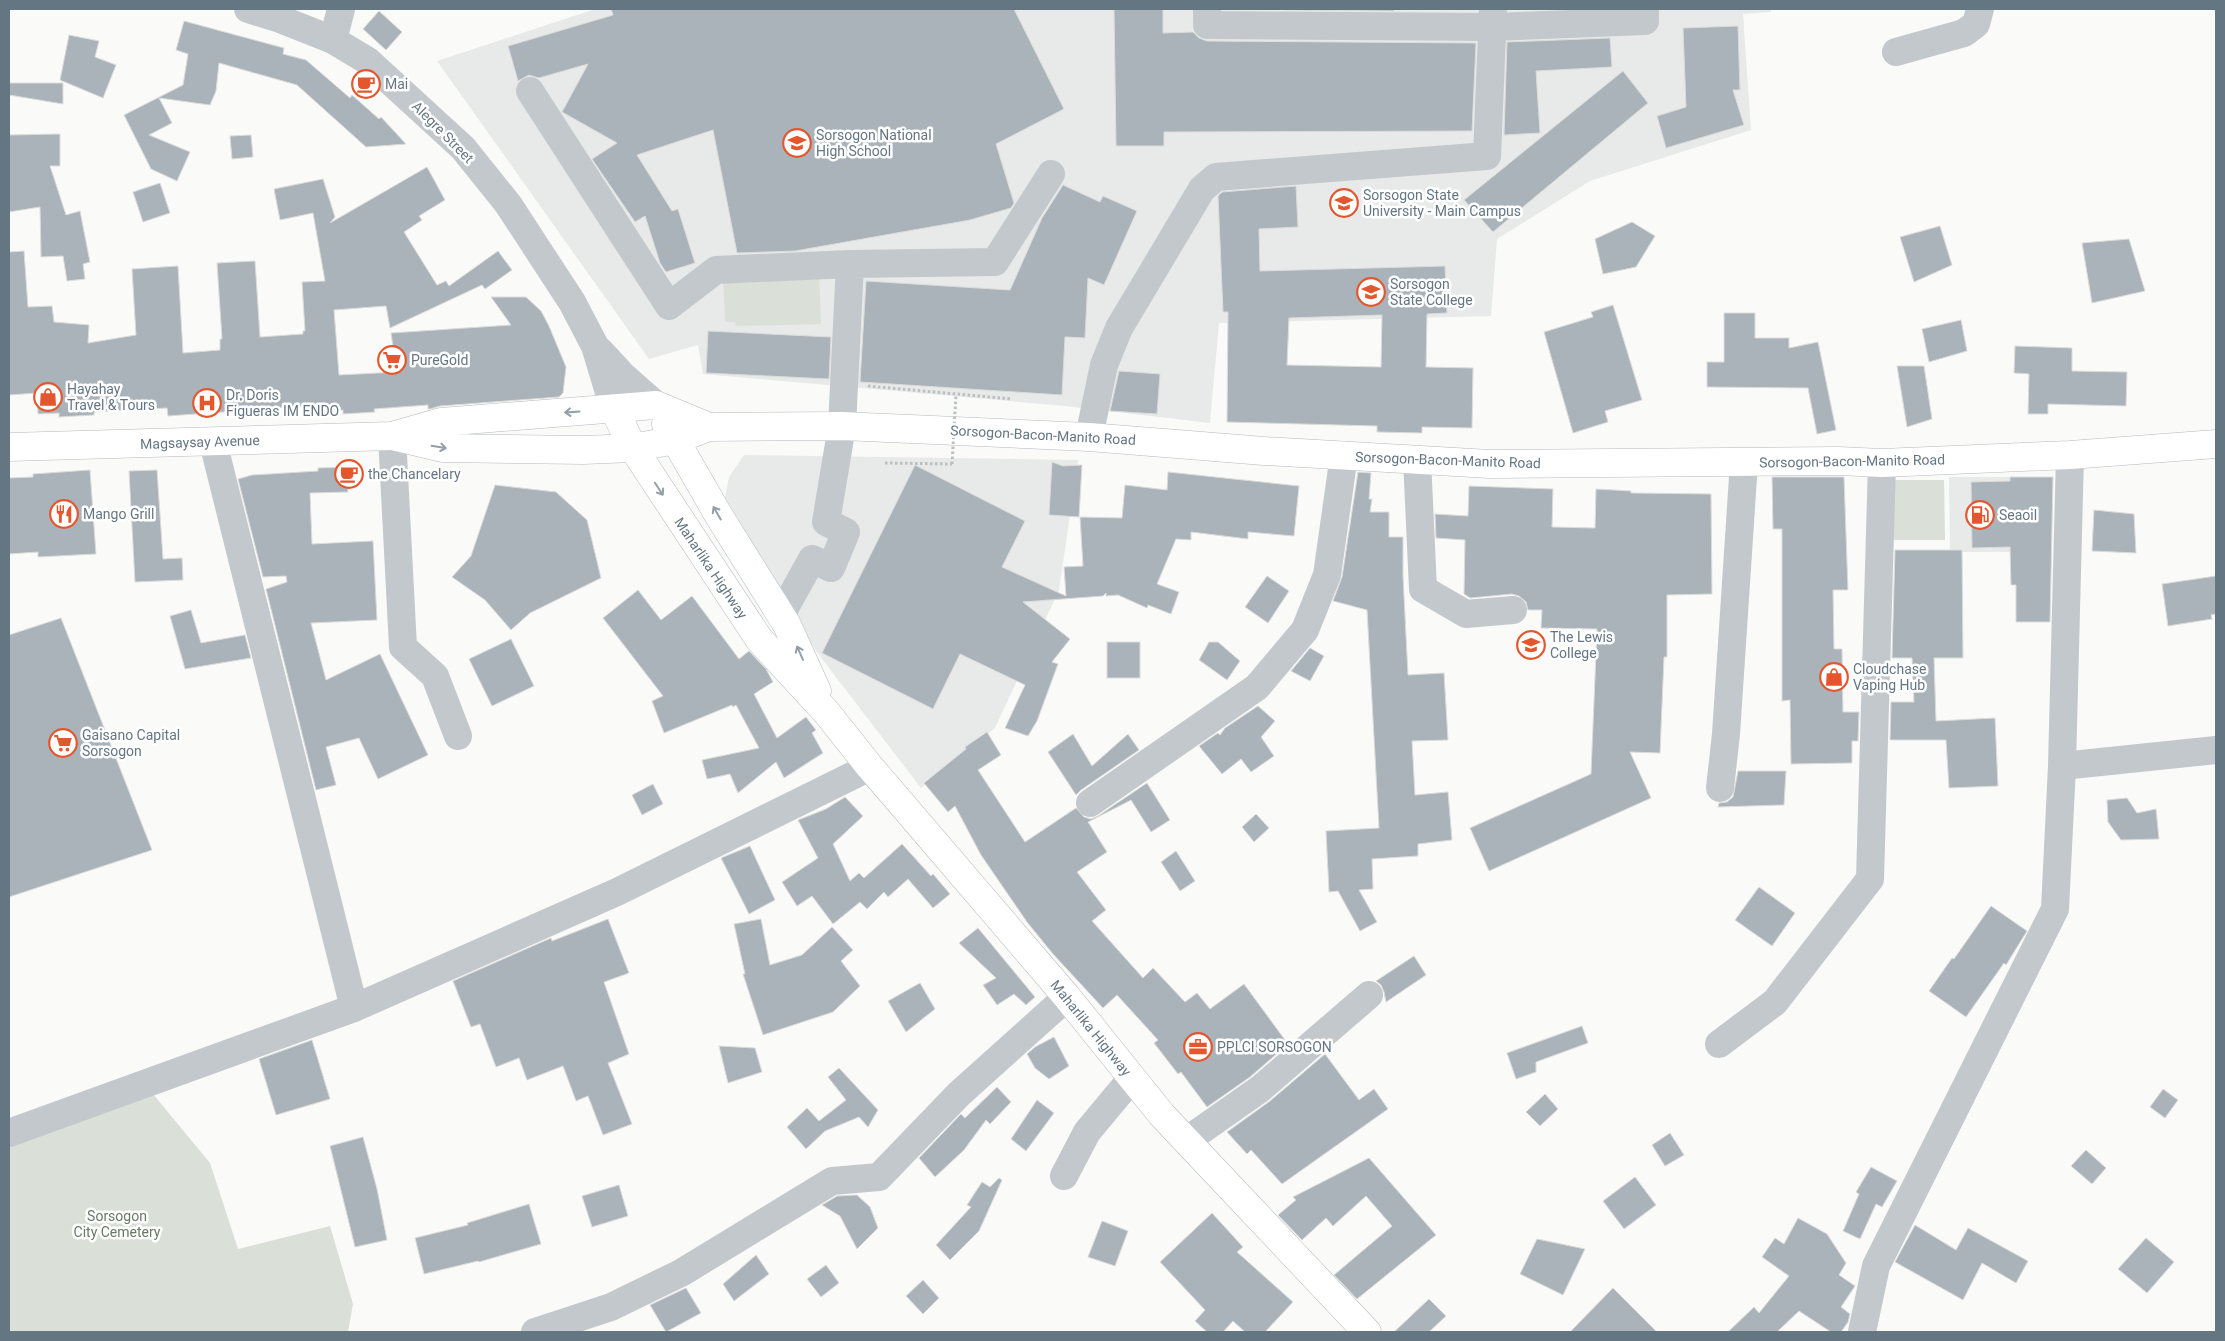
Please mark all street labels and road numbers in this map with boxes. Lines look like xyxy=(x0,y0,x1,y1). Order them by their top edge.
street label: Alegre Street xyxy=(409,98,477,166)
street label: Sorsogon-Bacon-Manito Road xyxy=(950,422,1136,448)
street label: Magsaysay Avenue xyxy=(140,432,260,452)
street label: Sorsogon-Bacon-Manito Road xyxy=(1355,449,1541,471)
street label: Sorsogon-Bacon-Manito Road xyxy=(1759,451,1945,471)
street label: Maharlika Highway xyxy=(671,514,751,622)
street label: Maharlika Highway xyxy=(1047,977,1135,1079)

